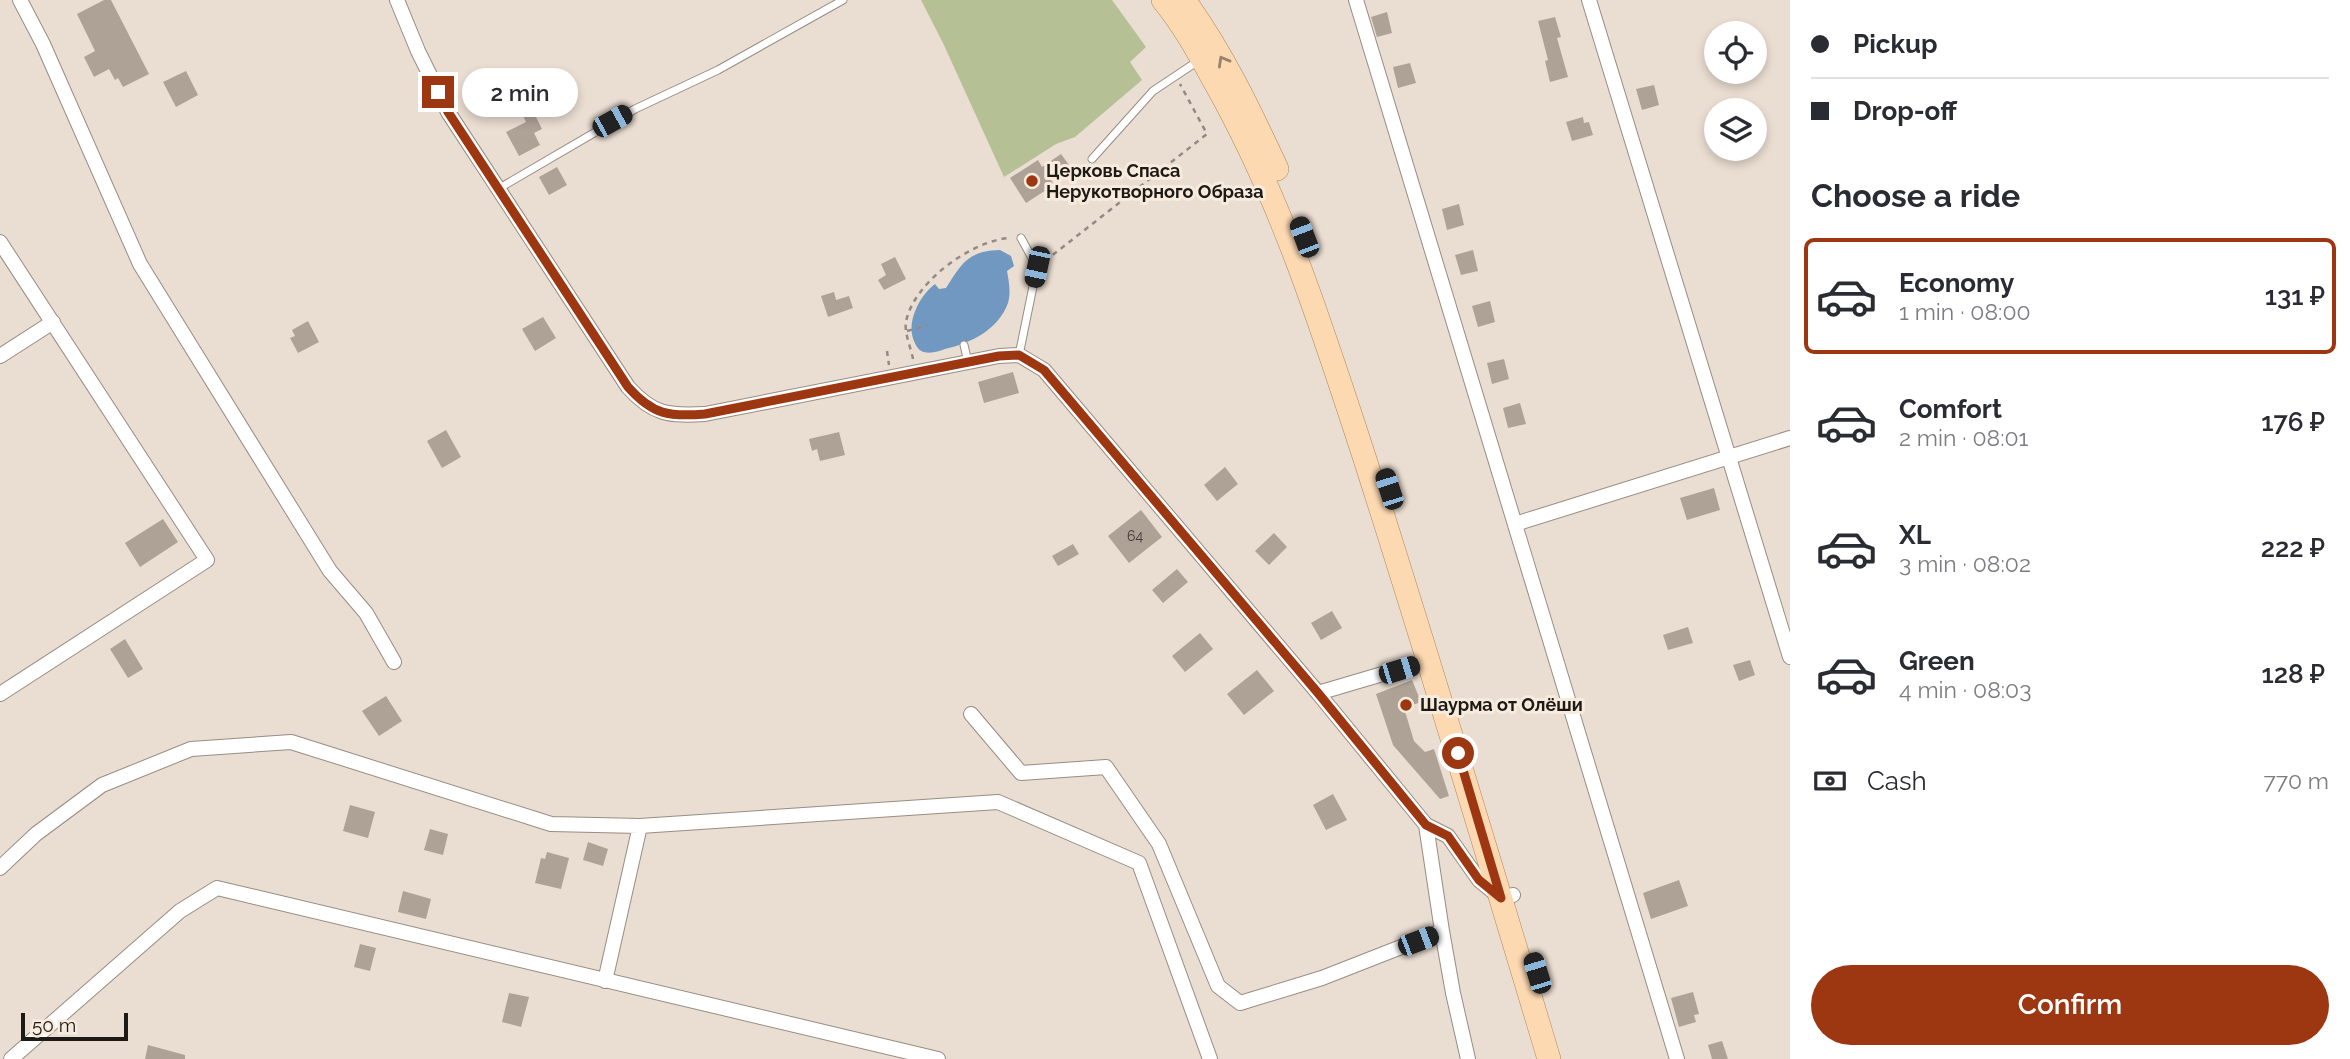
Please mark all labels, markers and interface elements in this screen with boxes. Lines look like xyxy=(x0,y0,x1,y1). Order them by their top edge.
map controls xyxy=(1704,21,1767,161)
button: locate xyxy=(1704,21,1767,84)
text: Pickup xyxy=(1853,29,1938,59)
one-way arrow xyxy=(1217,56,1231,68)
callout: 2 min xyxy=(462,68,578,116)
route end xyxy=(422,76,454,108)
text: 2 min xyxy=(491,79,549,106)
text: Drop-off xyxy=(1853,96,1957,126)
button: layers xyxy=(1704,98,1767,161)
car xyxy=(589,102,636,140)
place label: Церковь Спаса Нерукотворного Образа xyxy=(1046,160,1264,202)
marker: Церковь Спаса Нерукотворного Образа xyxy=(1024,173,1040,189)
text: Choose a ride xyxy=(1811,177,2020,214)
car xyxy=(1287,214,1322,260)
car xyxy=(1023,244,1052,290)
icon: car xyxy=(1815,265,1878,328)
text: Economy xyxy=(1899,268,2014,298)
text: 131 ₽ xyxy=(2265,281,2325,311)
text: 1 min · 08:00 xyxy=(1899,298,2031,325)
icon: car xyxy=(1815,391,1878,454)
text: Comfort xyxy=(1899,394,2002,424)
text: 176 ₽ xyxy=(2261,407,2325,437)
text: 2 min · 08:01 xyxy=(1899,424,2028,451)
car xyxy=(1373,466,1406,512)
icon: car xyxy=(1815,517,1878,580)
text: XL xyxy=(1899,520,1931,550)
house number: 64 xyxy=(1127,528,1143,544)
text: 222 ₽ xyxy=(2261,533,2325,563)
text: 3 min · 08:02 xyxy=(1899,550,2031,577)
icon: car xyxy=(1815,643,1878,706)
text: Green xyxy=(1899,646,1975,676)
car xyxy=(1376,654,1423,686)
text: 128 ₽ xyxy=(2261,659,2325,689)
text: 4 min · 08:03 xyxy=(1899,676,2031,703)
place label: Шаурма от Олёши xyxy=(1420,694,1583,715)
marker: Шаурма от Олёши xyxy=(1398,697,1414,713)
route start xyxy=(1442,737,1474,769)
icon: cash xyxy=(1811,762,1849,800)
text: Cash xyxy=(1867,766,1927,796)
text: 770 m xyxy=(2263,767,2329,794)
car xyxy=(1395,924,1442,958)
car xyxy=(1521,950,1554,996)
button: Confirm xyxy=(1811,965,2329,1045)
scale bar xyxy=(21,1010,128,1042)
text: 50 m xyxy=(32,1014,76,1036)

